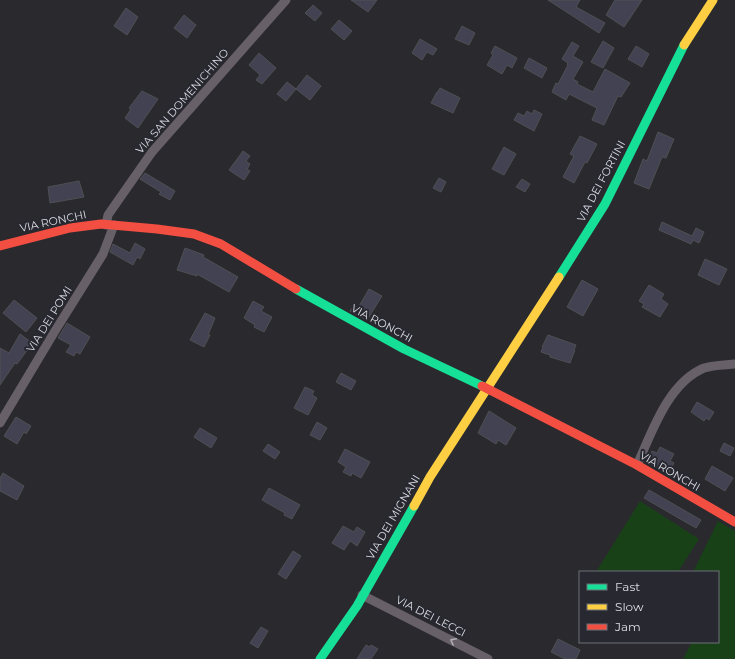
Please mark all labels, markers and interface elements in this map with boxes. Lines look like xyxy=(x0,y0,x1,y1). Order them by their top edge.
street label: VIA SAN DOMENICHINO xyxy=(133,46,231,156)
street label: VIA DEI FORTINI xyxy=(574,138,628,224)
street label: VIA RONCHI xyxy=(18,207,88,235)
street label: VIA DEI POMI xyxy=(23,283,75,355)
street label: VIA RONCHI xyxy=(349,301,415,345)
street label: VIA RONCHI xyxy=(637,448,703,494)
street label: VIA DEI MIGNANI xyxy=(363,472,423,562)
legend xyxy=(579,571,719,643)
text: Fast xyxy=(615,579,640,594)
street label: VIA DEI LECCI xyxy=(394,592,468,640)
text: Slow xyxy=(615,599,644,614)
text: Jam xyxy=(614,619,641,634)
one-way arrow xyxy=(450,638,458,646)

